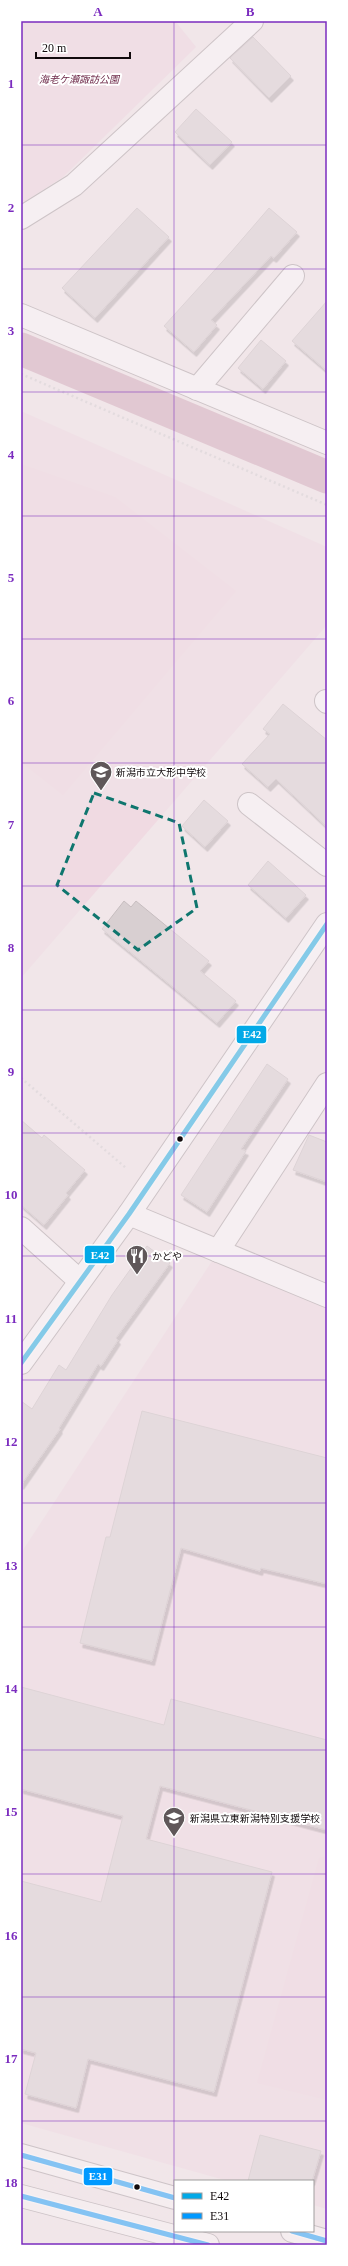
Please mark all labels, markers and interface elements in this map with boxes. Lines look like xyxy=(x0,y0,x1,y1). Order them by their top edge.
text: A xyxy=(93,4,103,19)
text: B xyxy=(246,4,255,19)
scale bar xyxy=(36,34,130,60)
text: 20 m xyxy=(42,41,67,55)
park label: 海老ケ瀬諏訪公園 xyxy=(39,74,121,85)
text: 1 xyxy=(8,76,14,91)
text: 2 xyxy=(8,200,14,215)
text: 3 xyxy=(8,323,15,338)
text: 4 xyxy=(8,447,15,462)
text: 5 xyxy=(8,570,15,585)
text: 6 xyxy=(8,693,15,708)
school or university icon: 新潟市立大形中学校 xyxy=(88,759,114,792)
place label: 新潟市立大形中学校 xyxy=(116,767,206,778)
text: 7 xyxy=(8,817,15,832)
text: 8 xyxy=(8,940,15,955)
line badge: E42 xyxy=(236,1025,267,1044)
text: E42 xyxy=(243,1028,262,1040)
text: 9 xyxy=(8,1064,15,1079)
unlabelled marker xyxy=(175,1134,185,1144)
text: 10 xyxy=(5,1187,18,1202)
restaurant icon: かどや xyxy=(124,1243,150,1276)
line badge: E42 xyxy=(84,1245,115,1264)
text: E42 xyxy=(91,1249,110,1261)
place label: かどや xyxy=(152,1251,182,1262)
text: 11 xyxy=(5,1311,17,1326)
text: 12 xyxy=(5,1434,18,1449)
text: 13 xyxy=(5,1558,18,1573)
text: 14 xyxy=(5,1681,18,1696)
text: 15 xyxy=(5,1804,18,1819)
school or university icon: 新潟県立東新潟特別支援学校 xyxy=(161,1805,187,1838)
place label: 新潟県立東新潟特別支援学校 xyxy=(190,1813,320,1824)
text: 16 xyxy=(5,1928,18,1943)
text: 17 xyxy=(5,2051,18,2066)
line badge: E31 xyxy=(83,2167,113,2186)
text: E31 xyxy=(89,2170,107,2182)
text: 18 xyxy=(5,2175,18,2190)
legend xyxy=(174,2180,314,2232)
unlabelled marker xyxy=(132,2182,142,2192)
text: E42 xyxy=(210,2189,229,2203)
text: E31 xyxy=(210,2209,229,2223)

